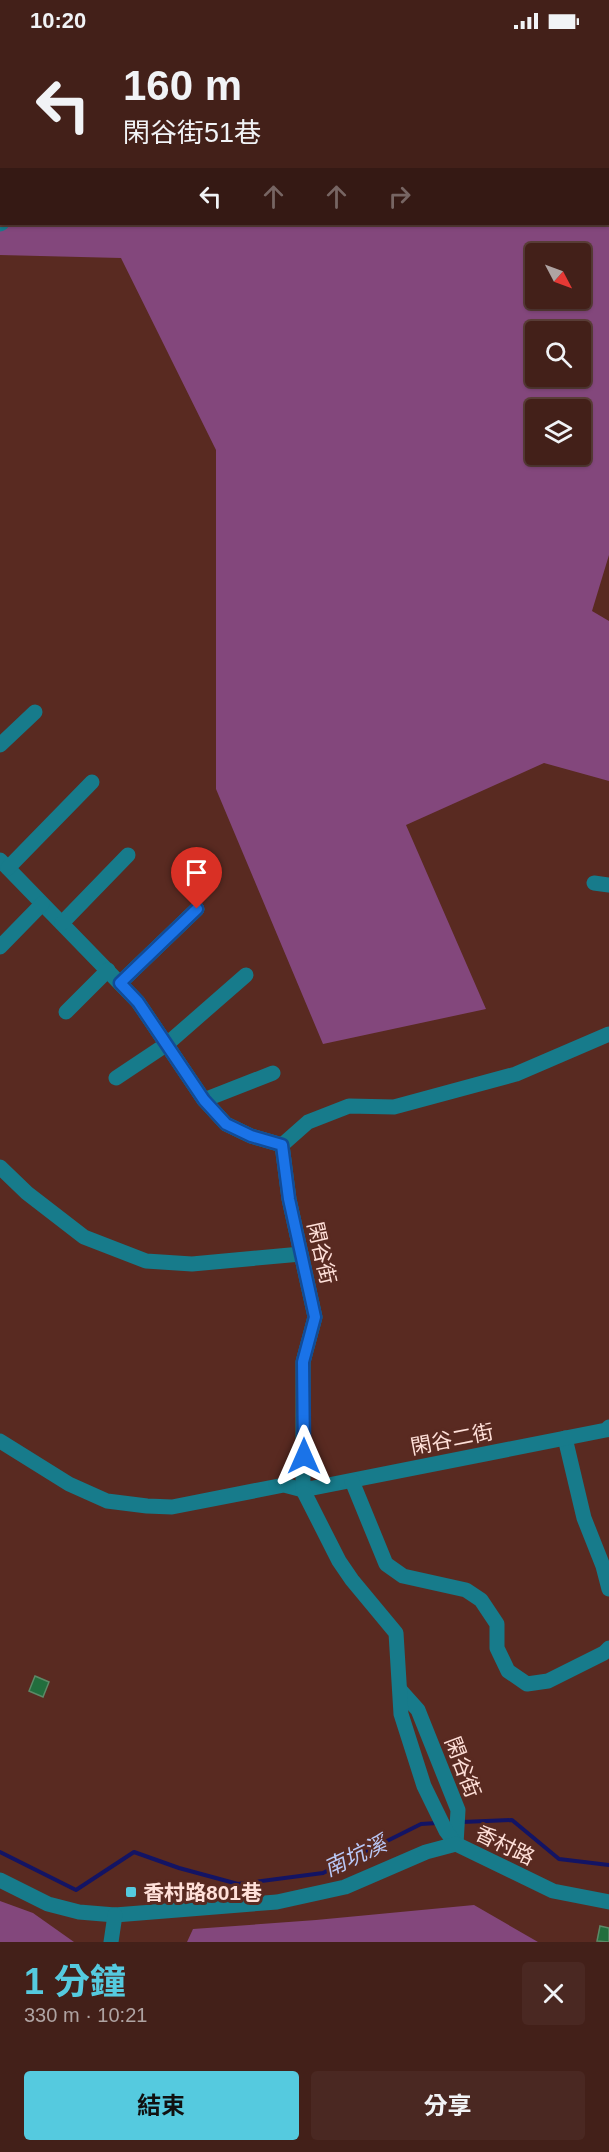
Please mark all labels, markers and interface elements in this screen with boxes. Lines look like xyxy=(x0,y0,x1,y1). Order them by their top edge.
text: 10:20 xyxy=(30,8,86,33)
text: 160 m xyxy=(123,62,242,109)
icon: left xyxy=(24,66,102,144)
text: 閑谷街51巷 xyxy=(123,118,261,148)
icon: left xyxy=(194,180,227,213)
icon: ahead xyxy=(257,180,290,213)
icon: ahead xyxy=(320,180,353,213)
icon: right xyxy=(383,180,416,213)
north arrow xyxy=(525,243,591,309)
map controls xyxy=(525,243,591,465)
button: search xyxy=(525,321,591,387)
button: layers xyxy=(525,399,591,465)
pin xyxy=(171,847,222,909)
icon: arrive xyxy=(180,856,213,889)
street label: 閑谷街 xyxy=(304,1220,340,1286)
street label: 閑谷二街 xyxy=(409,1420,495,1458)
position arrow xyxy=(272,1424,336,1488)
street label: 閑谷街 xyxy=(441,1733,485,1801)
street label: 香村路 xyxy=(472,1821,538,1869)
water label: 南坑溪 xyxy=(320,1829,393,1881)
place label: 香村路801巷 xyxy=(143,1881,262,1904)
marker: 香村路801巷 xyxy=(124,1885,138,1899)
text: 1 分鐘 xyxy=(24,1961,126,2002)
button: close xyxy=(522,1962,585,2025)
text: 330 m · 10:21 xyxy=(24,2004,147,2026)
button: 結束 xyxy=(24,2071,299,2140)
button: 分享 xyxy=(311,2071,585,2140)

